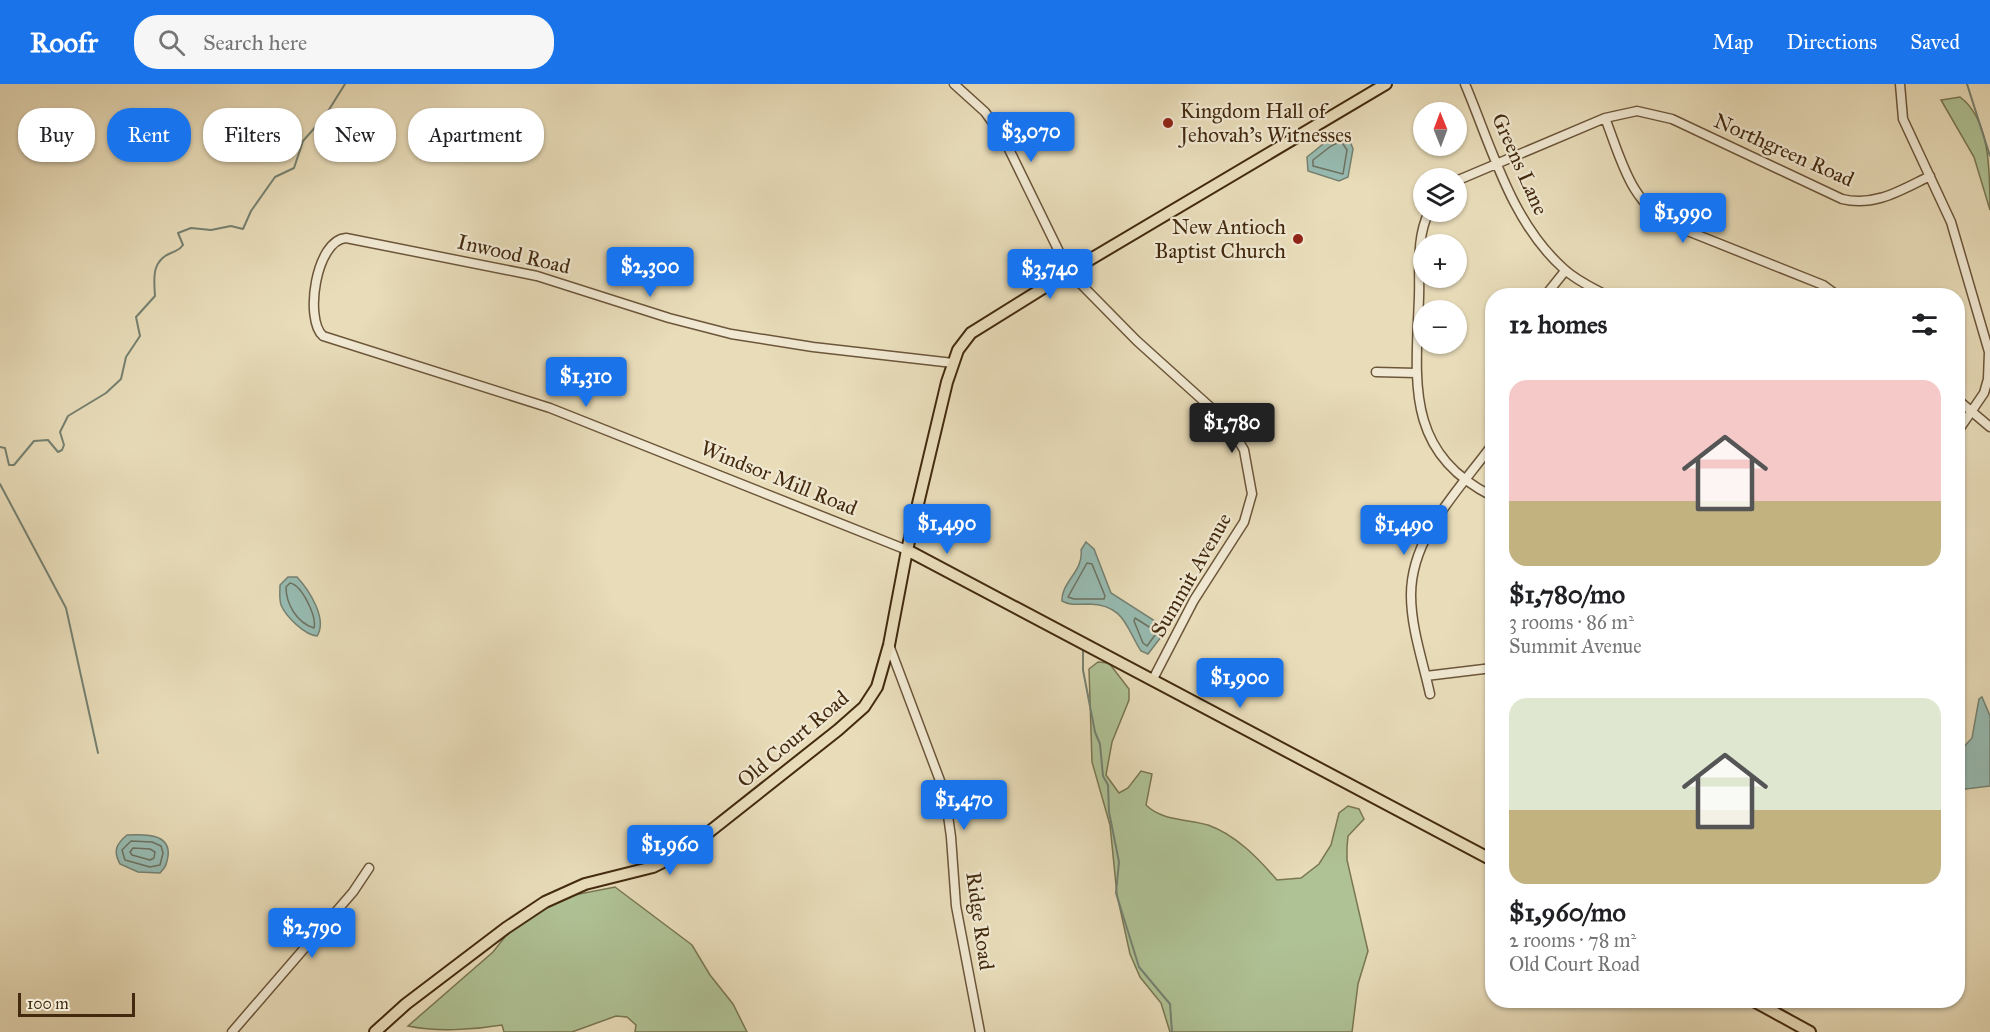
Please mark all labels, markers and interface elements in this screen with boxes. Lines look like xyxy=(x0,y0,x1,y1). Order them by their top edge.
search box xyxy=(134,15,554,69)
text: Roofr xyxy=(30,25,98,60)
icon: search xyxy=(155,26,188,59)
text: Search here xyxy=(203,29,307,56)
text: Map xyxy=(1713,29,1754,55)
text: Directions xyxy=(1787,29,1877,55)
text: Saved xyxy=(1910,29,1960,55)
place label: Kingdom Hall of Jehovah's Witnesses xyxy=(1178,98,1352,148)
north arrow xyxy=(1413,102,1467,156)
map controls xyxy=(1413,102,1467,354)
street label: Northgreen Road xyxy=(1710,107,1859,193)
chip: Buy xyxy=(18,108,95,162)
chip: Rent xyxy=(107,108,191,162)
chip: Filters xyxy=(203,108,302,162)
chip: New xyxy=(314,108,396,162)
chip: Apartment xyxy=(408,108,544,162)
street label: Greens Lane xyxy=(1486,109,1554,219)
pin: $3,070 xyxy=(982,112,1080,163)
marker: Kingdom Hall of Jehovah's Witnesses xyxy=(1161,116,1175,130)
text: $3,070 xyxy=(1001,119,1061,143)
button: layers xyxy=(1413,168,1467,222)
pin: $1,990 xyxy=(1634,193,1732,244)
text: $1,990 xyxy=(1654,200,1712,224)
place label: New Antioch Baptist Church xyxy=(1155,214,1286,264)
street label: Inwood Road xyxy=(455,228,573,280)
marker: New Antioch Baptist Church xyxy=(1291,232,1305,246)
button: + xyxy=(1413,234,1467,288)
pin: $2,300 xyxy=(601,247,699,298)
pin: $3,740 xyxy=(1001,249,1099,300)
text: $2,300 xyxy=(621,254,679,278)
text: $3,740 xyxy=(1021,256,1079,280)
button: − xyxy=(1413,300,1467,354)
text: 12 homes xyxy=(1509,308,1607,340)
icon: filters xyxy=(1908,308,1941,341)
pin: $1,310 xyxy=(537,357,635,408)
text: $1,310 xyxy=(560,364,612,388)
pin: $1,780 xyxy=(1183,403,1281,454)
text: $1,780 xyxy=(1204,410,1260,434)
icon: home xyxy=(1671,419,1779,527)
street label: Windsor Mill Road xyxy=(697,435,861,521)
pin: $1,490 xyxy=(898,504,996,555)
pin: $1,490 xyxy=(1355,505,1453,556)
street label: Summit Avenue xyxy=(1145,508,1237,642)
text: $1,490 xyxy=(918,511,976,535)
text: $1,490 xyxy=(1375,512,1433,536)
text: $1,780/mo xyxy=(1509,578,1625,610)
text: 3 rooms · 86 m² xyxy=(1509,610,1634,634)
text: Summit Avenue xyxy=(1509,634,1642,658)
pin: $1,900 xyxy=(1191,658,1289,709)
text: $1,900 xyxy=(1211,665,1269,689)
street label: Old Court Road xyxy=(732,685,854,793)
icon: home xyxy=(1671,737,1779,845)
pin: $1,470 xyxy=(915,780,1013,831)
text: $1,470 xyxy=(935,787,993,811)
pin: $1,960 xyxy=(621,825,719,876)
text: $1,960 xyxy=(641,832,699,856)
street label: Ridge Road xyxy=(960,870,1000,972)
text: $1,960/mo xyxy=(1509,896,1626,928)
pin: $2,790 xyxy=(263,908,361,959)
text: $2,790 xyxy=(282,915,342,939)
text: 2 rooms · 78 m² xyxy=(1509,928,1636,952)
text: Old Court Road xyxy=(1509,952,1640,976)
scale bar xyxy=(18,990,135,1018)
text: 100 m xyxy=(27,994,69,1013)

